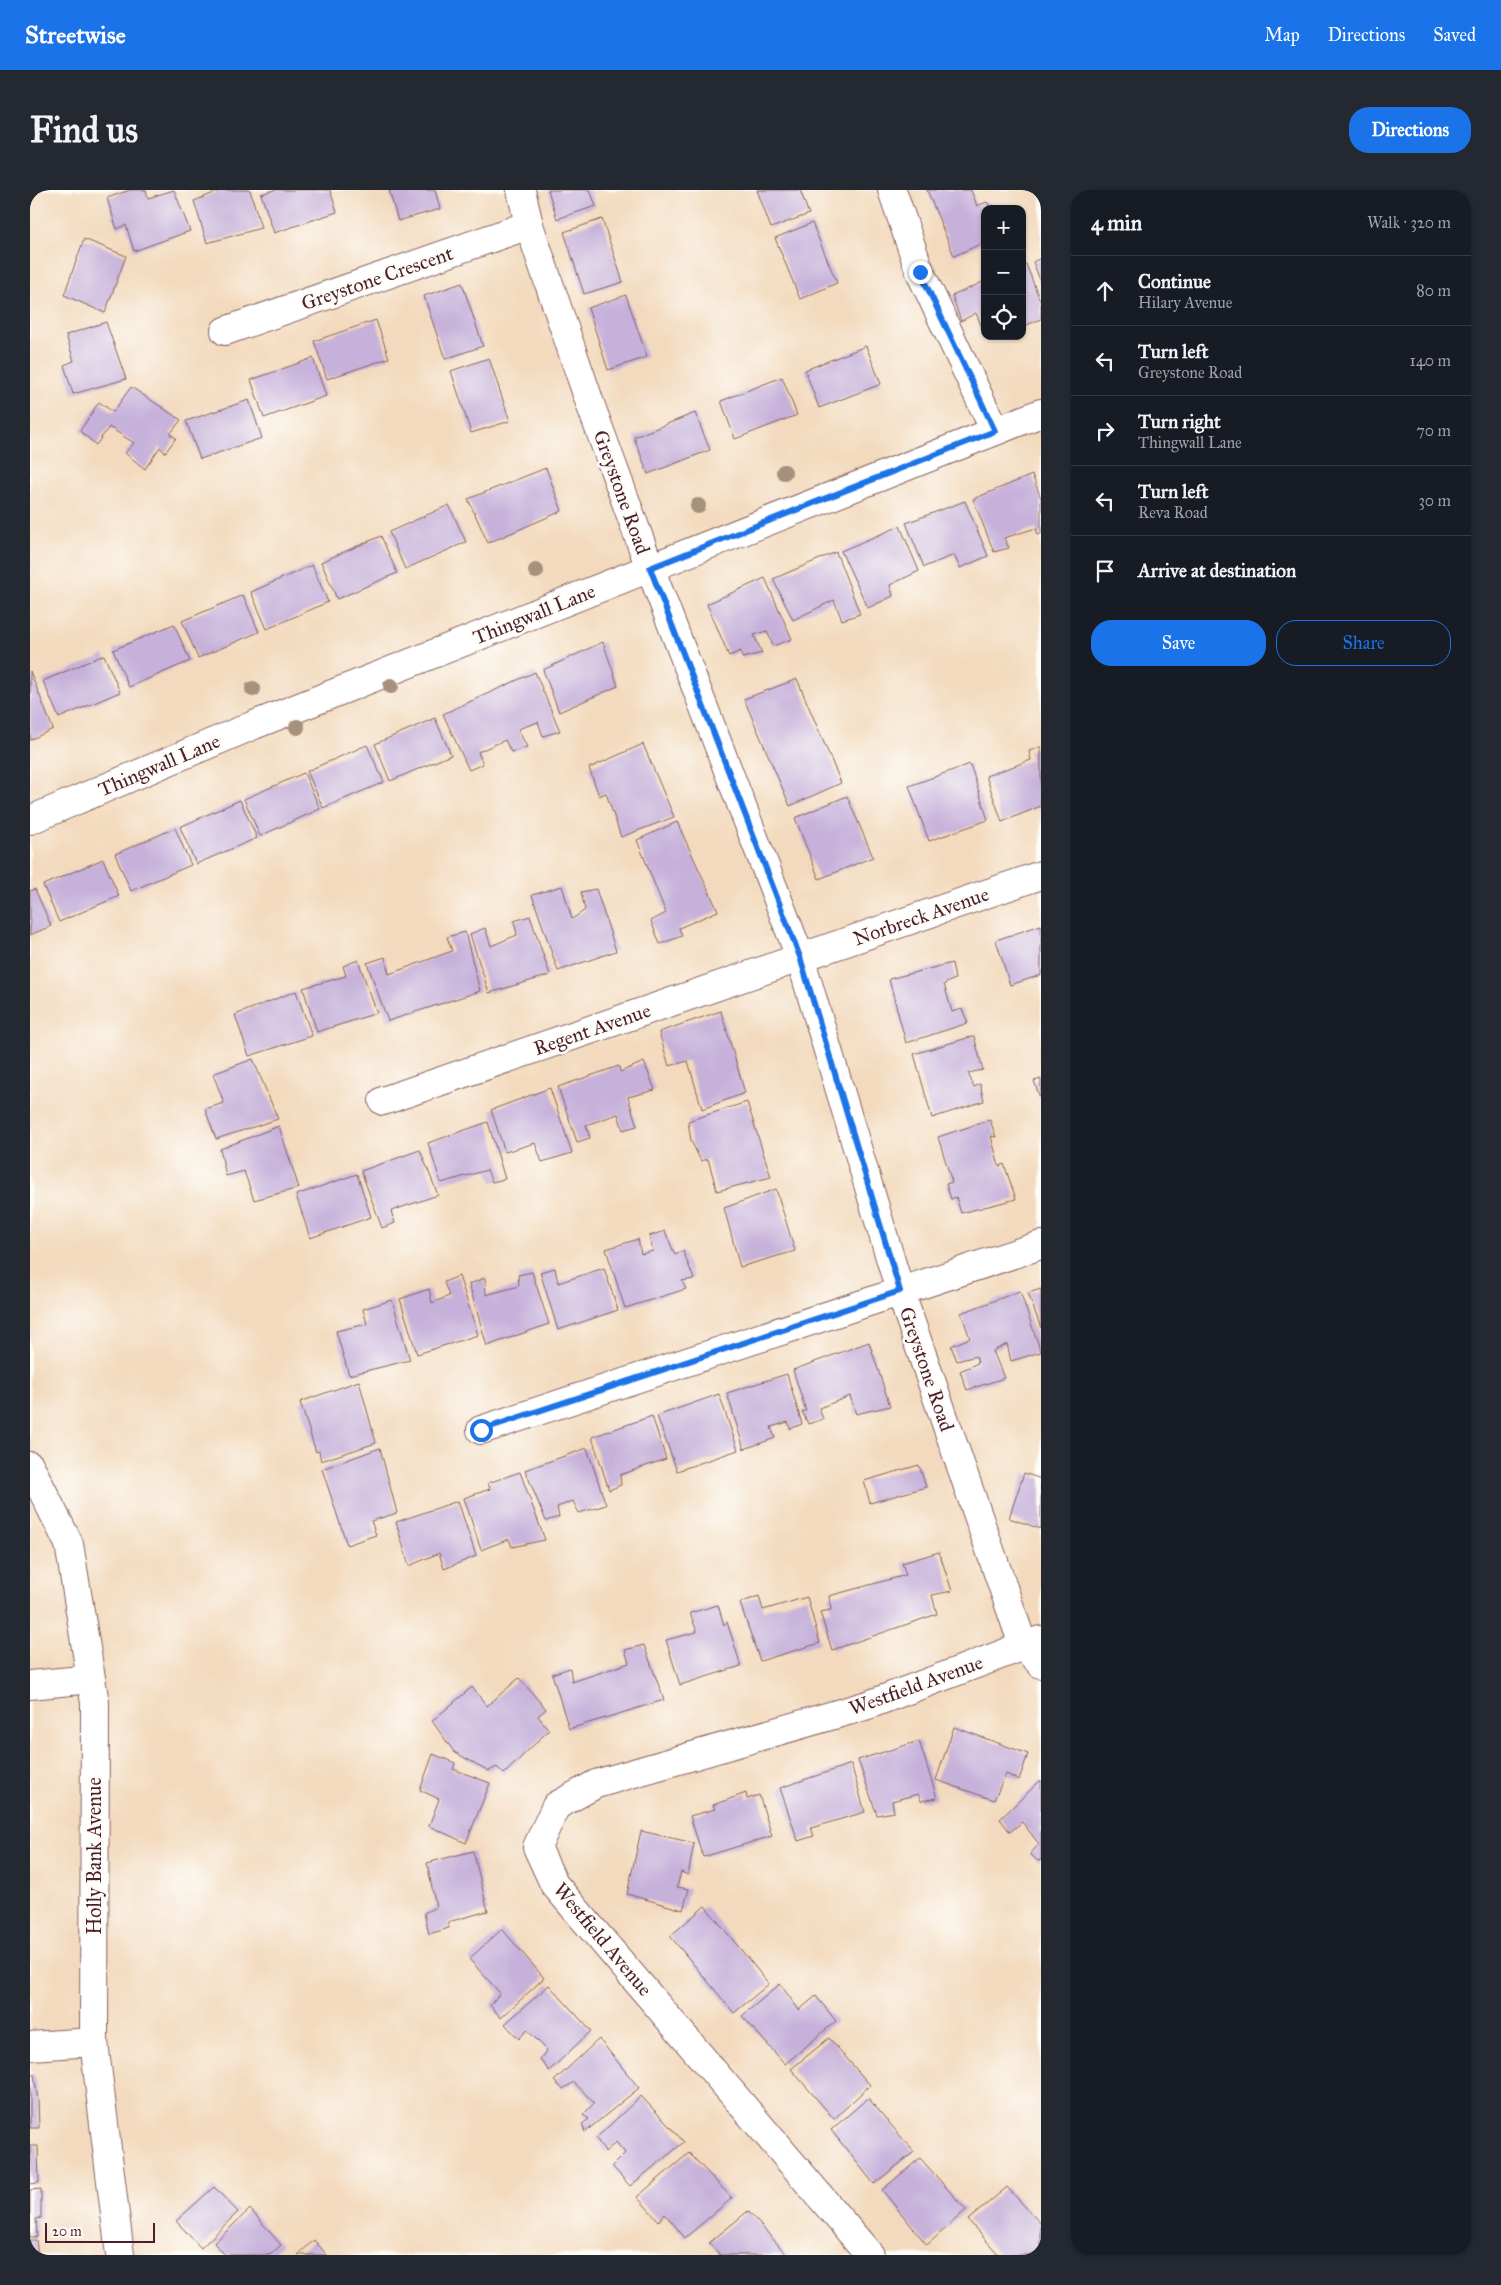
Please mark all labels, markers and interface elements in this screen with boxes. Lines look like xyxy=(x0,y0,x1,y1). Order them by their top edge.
text: Streetwise xyxy=(25,20,126,50)
text: Map xyxy=(1264,24,1300,46)
text: Directions xyxy=(1328,24,1405,46)
text: Saved xyxy=(1433,24,1476,46)
button: Directions xyxy=(1349,107,1471,153)
text: Find us xyxy=(30,109,138,152)
map controls xyxy=(981,205,1026,340)
button: + xyxy=(981,205,1026,250)
text: 4 min xyxy=(1091,210,1142,236)
text: Walk · 320 m xyxy=(1367,213,1451,232)
street label: Greystone Crescent xyxy=(298,241,456,315)
button: − xyxy=(981,250,1026,295)
route end xyxy=(909,261,932,284)
text: Continue xyxy=(1138,270,1211,293)
icon: ahead xyxy=(1091,277,1119,305)
text: 80 m xyxy=(1416,281,1451,300)
text: Hilary Avenue xyxy=(1138,293,1232,312)
button: locate xyxy=(981,295,1026,340)
text: Turn left xyxy=(1138,340,1208,363)
icon: left xyxy=(1091,347,1119,375)
text: 140 m xyxy=(1410,351,1451,370)
text: Greystone Road xyxy=(1138,363,1242,382)
text: Turn right xyxy=(1138,410,1221,433)
icon: right xyxy=(1091,417,1119,445)
text: 70 m xyxy=(1416,421,1451,440)
street label: Greystone Road xyxy=(588,427,656,557)
text: Thingwall Lane xyxy=(1138,433,1242,452)
text: Turn left xyxy=(1138,480,1208,503)
icon: left xyxy=(1091,487,1119,515)
text: 30 m xyxy=(1418,491,1451,510)
text: Reva Road xyxy=(1138,503,1208,522)
icon: arrive xyxy=(1091,557,1119,585)
text: Arrive at destination xyxy=(1138,559,1296,582)
street label: Thingwall Lane xyxy=(469,579,599,650)
button: Save xyxy=(1091,620,1266,666)
button: Share xyxy=(1276,620,1451,666)
street label: Thingwall Lane xyxy=(95,729,224,802)
street label: Norbreck Avenue xyxy=(850,882,992,950)
street label: Regent Avenue xyxy=(530,998,654,1061)
street label: Greystone Road xyxy=(894,1304,960,1434)
route start xyxy=(470,1419,493,1442)
street label: Westfield Avenue xyxy=(846,1650,986,1720)
street label: Holly Bank Avenue xyxy=(82,1777,106,1935)
street label: Westfield Avenue xyxy=(549,1877,657,2001)
scale bar xyxy=(45,2220,155,2243)
text: 20 m xyxy=(52,2223,82,2240)

